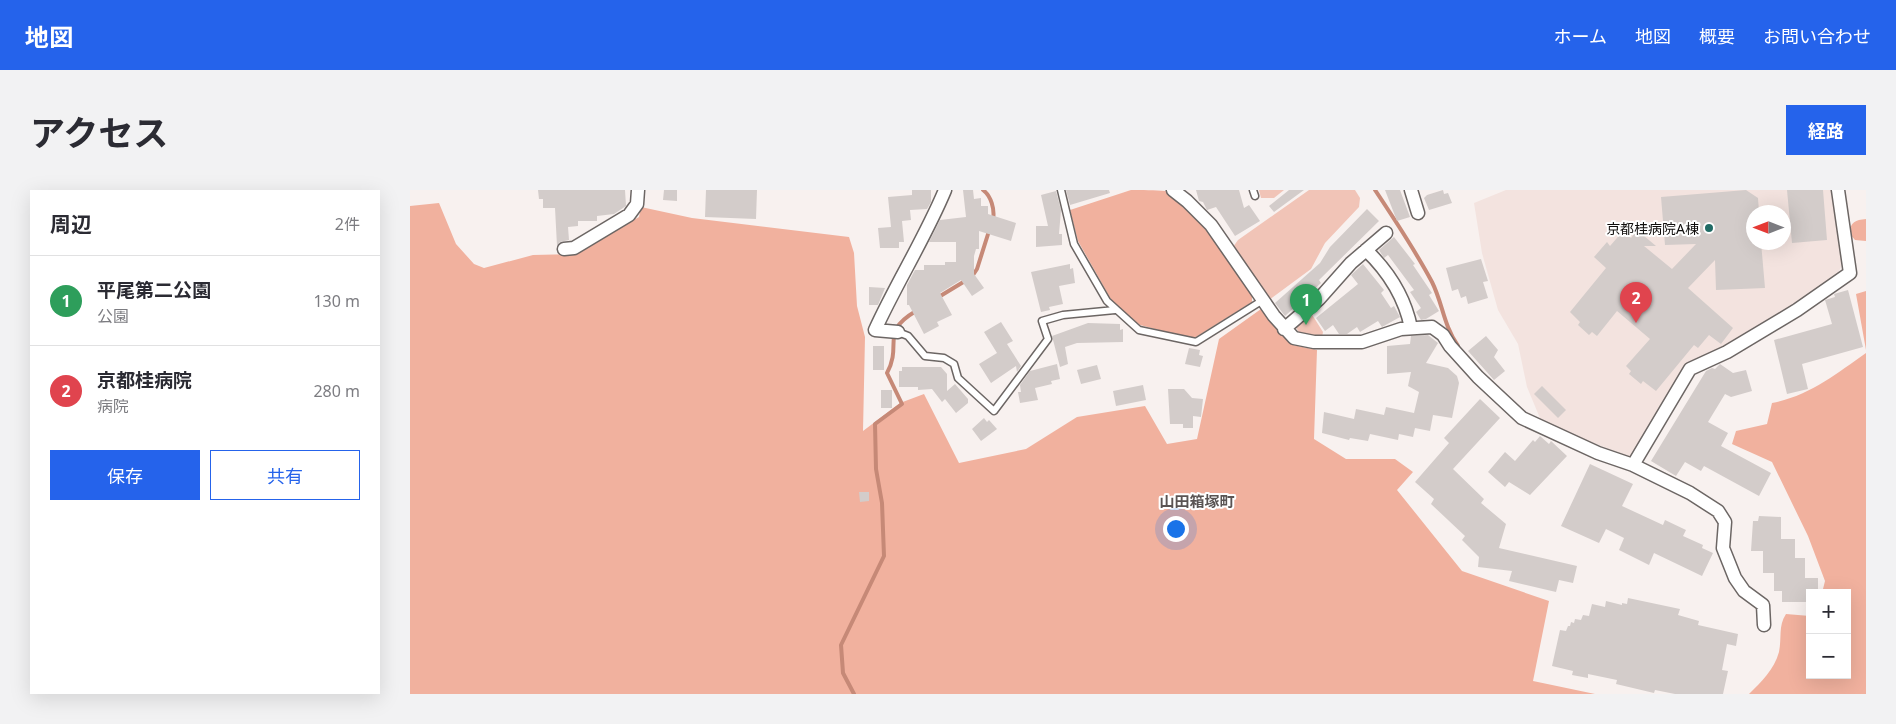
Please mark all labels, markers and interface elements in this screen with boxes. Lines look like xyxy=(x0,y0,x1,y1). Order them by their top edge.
text: 地図 xyxy=(25,20,73,53)
text: ホーム xyxy=(1554,24,1607,48)
text: 地図 xyxy=(1635,24,1671,48)
text: 概要 xyxy=(1699,24,1735,48)
text: お問い合わせ xyxy=(1763,24,1871,48)
button: 経路 xyxy=(1786,105,1866,155)
text: アクセス xyxy=(30,109,168,156)
north arrow xyxy=(1746,205,1791,250)
text: 周辺 xyxy=(50,210,92,238)
text: 2件 xyxy=(335,213,360,235)
place label: 京都桂病院A棟 xyxy=(1606,219,1699,238)
marker: 京都桂病院A棟 xyxy=(1703,222,1715,234)
text: 平尾第二公園 xyxy=(97,277,211,303)
pin: 2 xyxy=(1620,282,1652,323)
pin: 1 xyxy=(1290,284,1322,325)
text: 1 xyxy=(61,290,71,312)
text: 130 m xyxy=(313,290,360,312)
text: 公園 xyxy=(97,305,129,327)
text: 京都桂病院 xyxy=(97,367,192,393)
text: 2 xyxy=(61,380,71,402)
text: 280 m xyxy=(313,380,360,402)
text: 病院 xyxy=(97,395,129,417)
button: 保存 xyxy=(50,450,200,500)
button: 共有 xyxy=(210,450,360,500)
district label: 山田箱塚町 xyxy=(1159,491,1235,511)
your location xyxy=(1163,516,1189,542)
map controls xyxy=(1806,589,1851,679)
button: + xyxy=(1806,589,1851,634)
button: − xyxy=(1806,634,1851,679)

